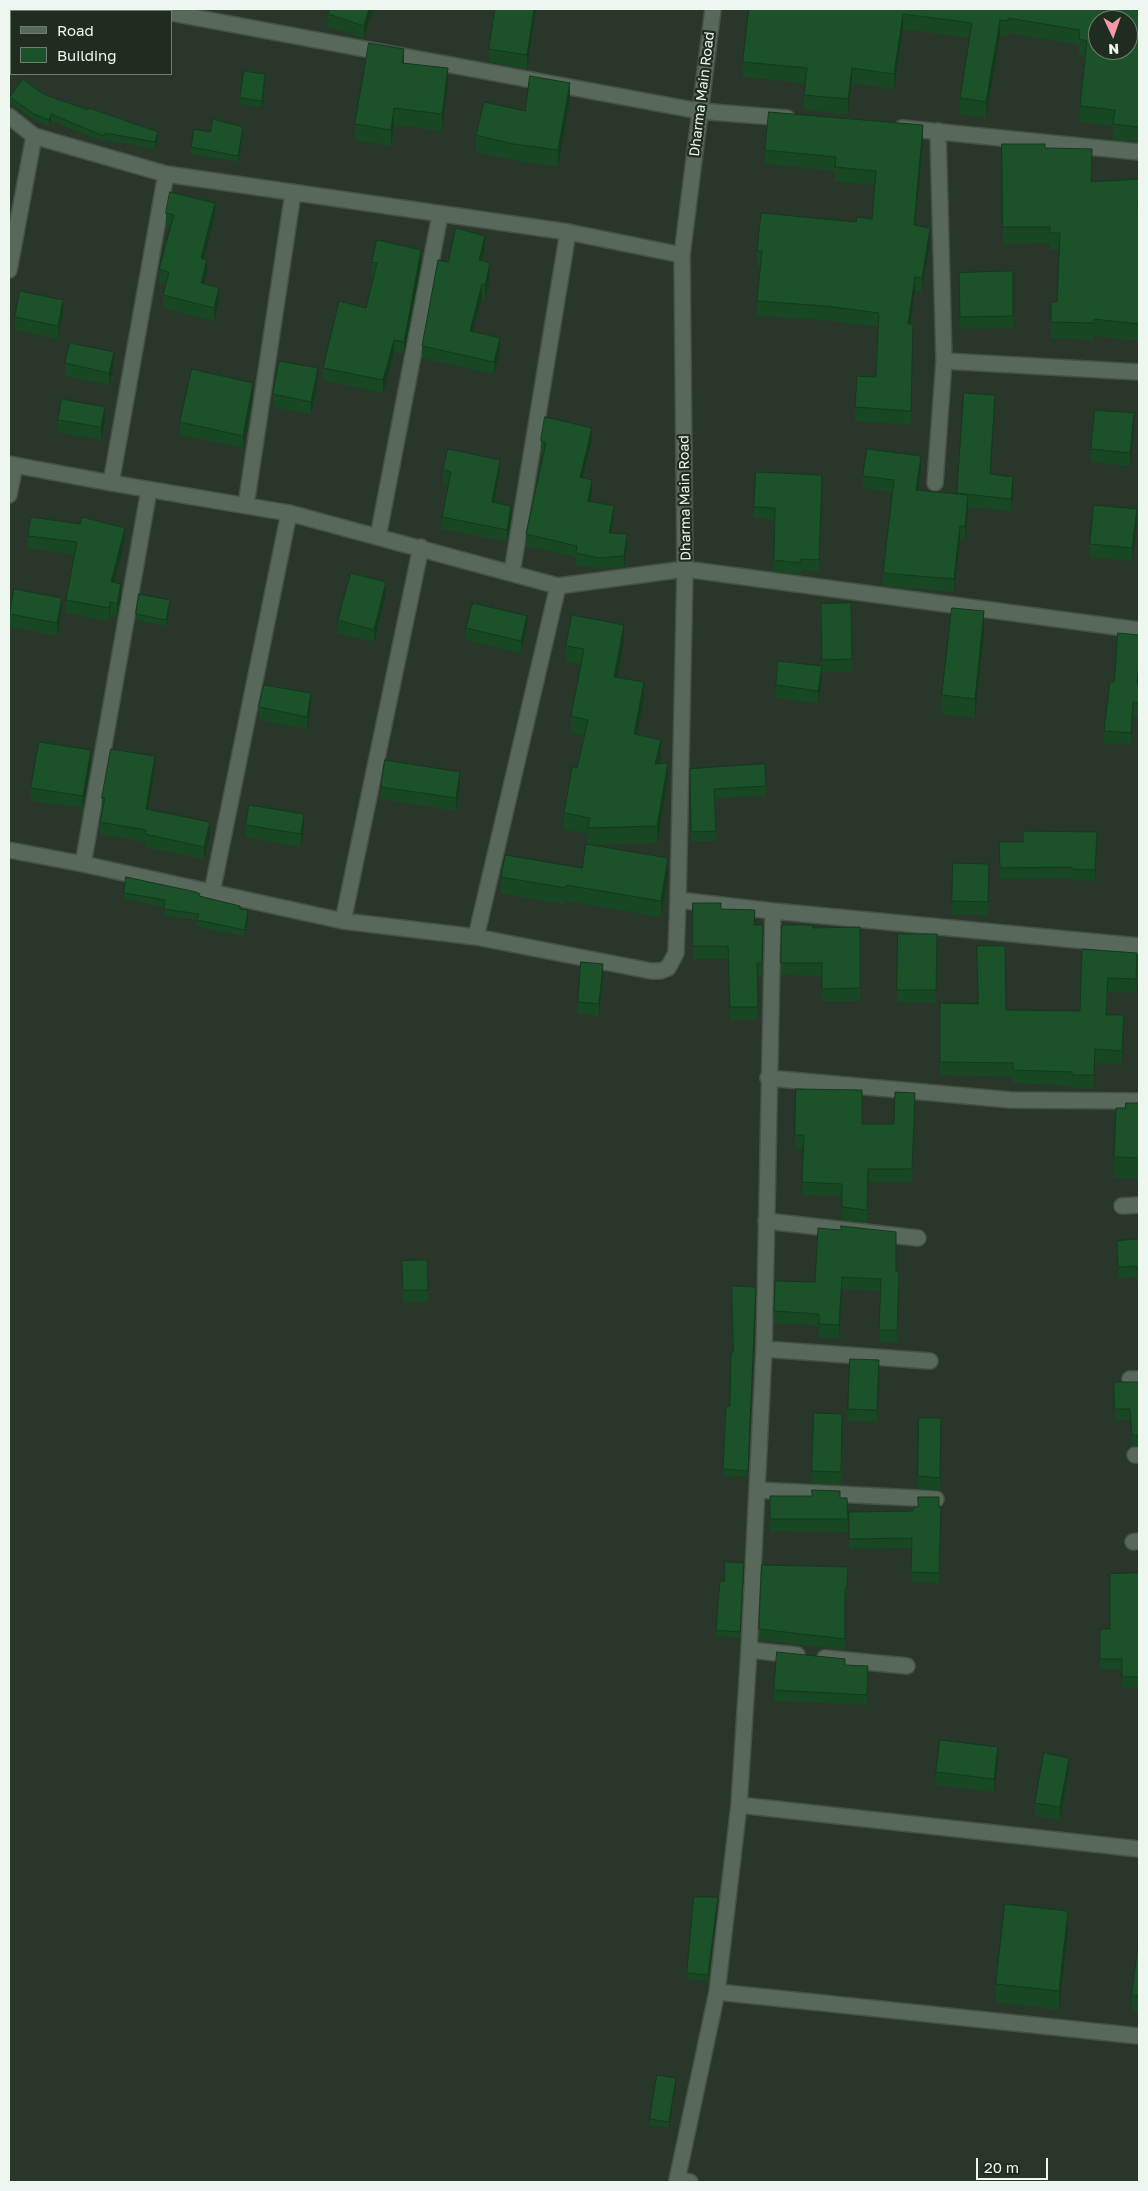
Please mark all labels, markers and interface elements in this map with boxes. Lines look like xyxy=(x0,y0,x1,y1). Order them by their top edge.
legend xyxy=(10,10,172,75)
north arrow xyxy=(1088,10,1138,60)
text: Road xyxy=(57,21,94,39)
street label: Dharma Main Road xyxy=(686,31,718,157)
text: N xyxy=(1108,41,1120,58)
text: Building xyxy=(57,46,117,64)
street label: Dharma Main Road xyxy=(676,435,694,561)
scale bar xyxy=(978,2148,1050,2180)
text: 20 m xyxy=(984,2158,1019,2176)

